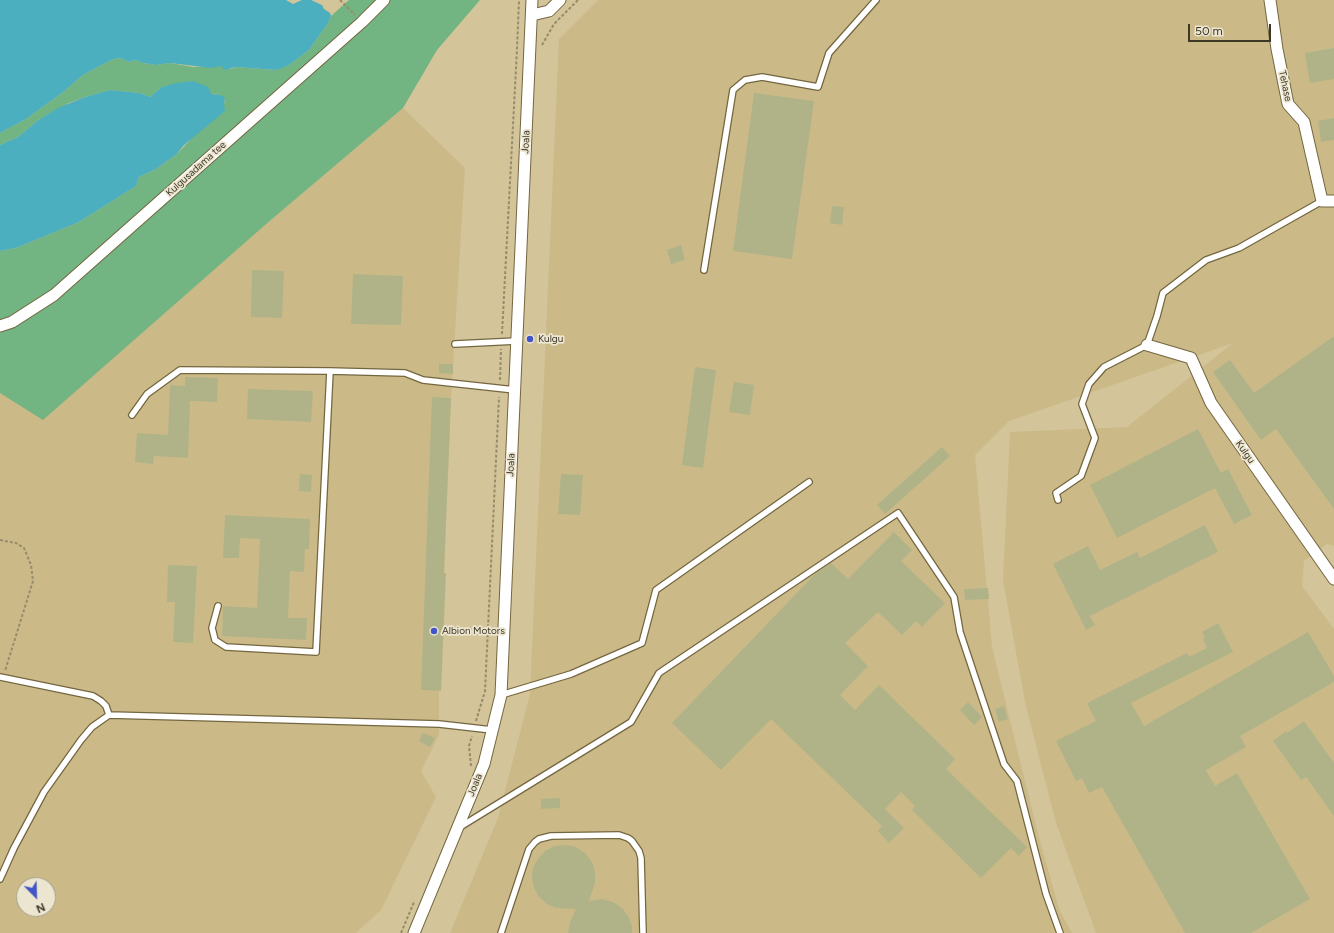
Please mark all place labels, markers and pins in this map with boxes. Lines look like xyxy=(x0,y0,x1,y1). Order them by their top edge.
place label: Kulgu xyxy=(538,333,563,345)
marker: Kulgu xyxy=(525,334,535,344)
place label: Albion Motors xyxy=(442,625,505,637)
marker: Albion Motors xyxy=(429,626,439,636)

